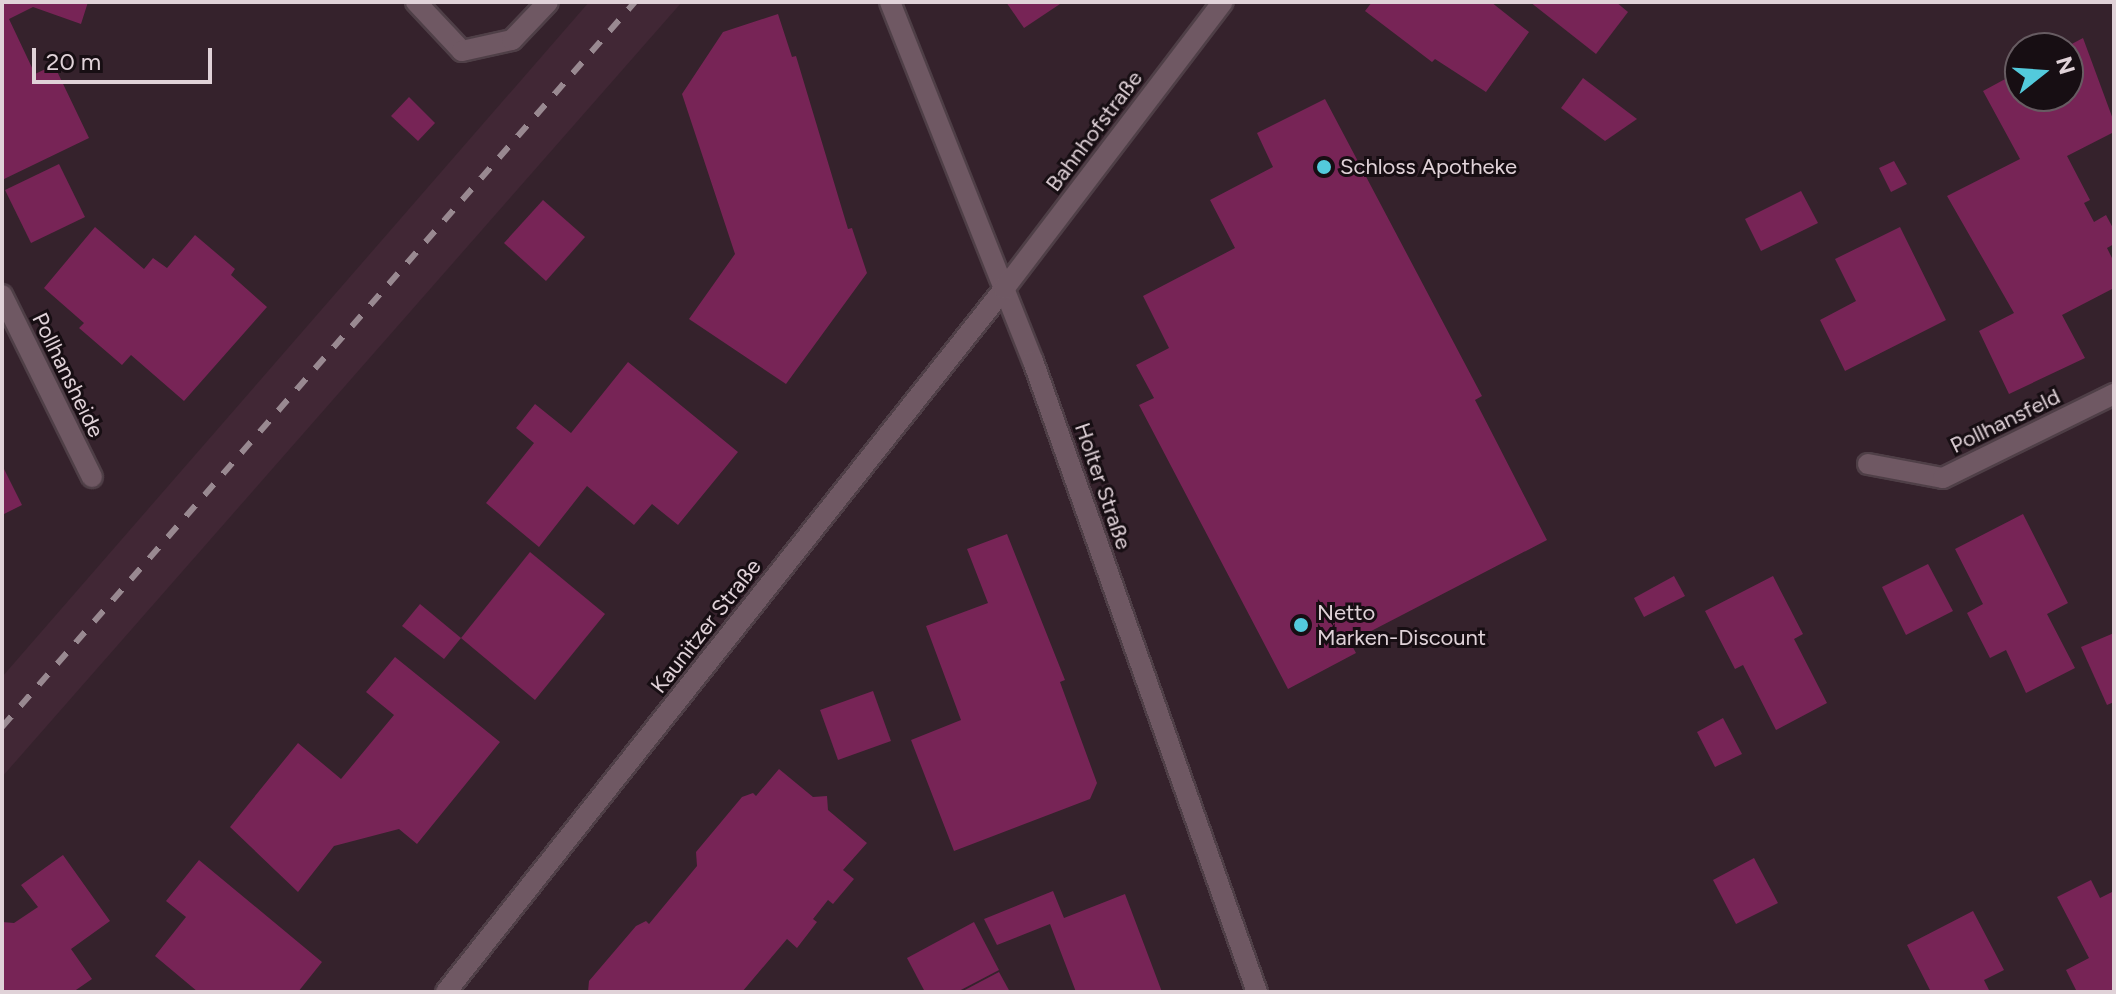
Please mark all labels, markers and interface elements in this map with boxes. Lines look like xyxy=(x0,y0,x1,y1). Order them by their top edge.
scale bar xyxy=(36,32,216,82)
north arrow xyxy=(2004,32,2084,112)
text: 20 m xyxy=(46,47,101,76)
text: N xyxy=(2050,53,2081,77)
street label: Bahnhofstraße xyxy=(1040,66,1148,196)
place label: Schloss Apotheke xyxy=(1340,154,1517,180)
marker: Schloss Apotheke xyxy=(1315,158,1333,176)
street label: Pollhansheide xyxy=(26,308,110,442)
street label: Pollhansfeld xyxy=(1946,383,2064,459)
street label: Holter Straße xyxy=(1069,419,1137,553)
street label: Kaunitzer Straße xyxy=(645,554,767,698)
place label: Netto Marken-Discount xyxy=(1317,599,1486,650)
marker: Netto Marken-Discount xyxy=(1292,616,1310,634)

